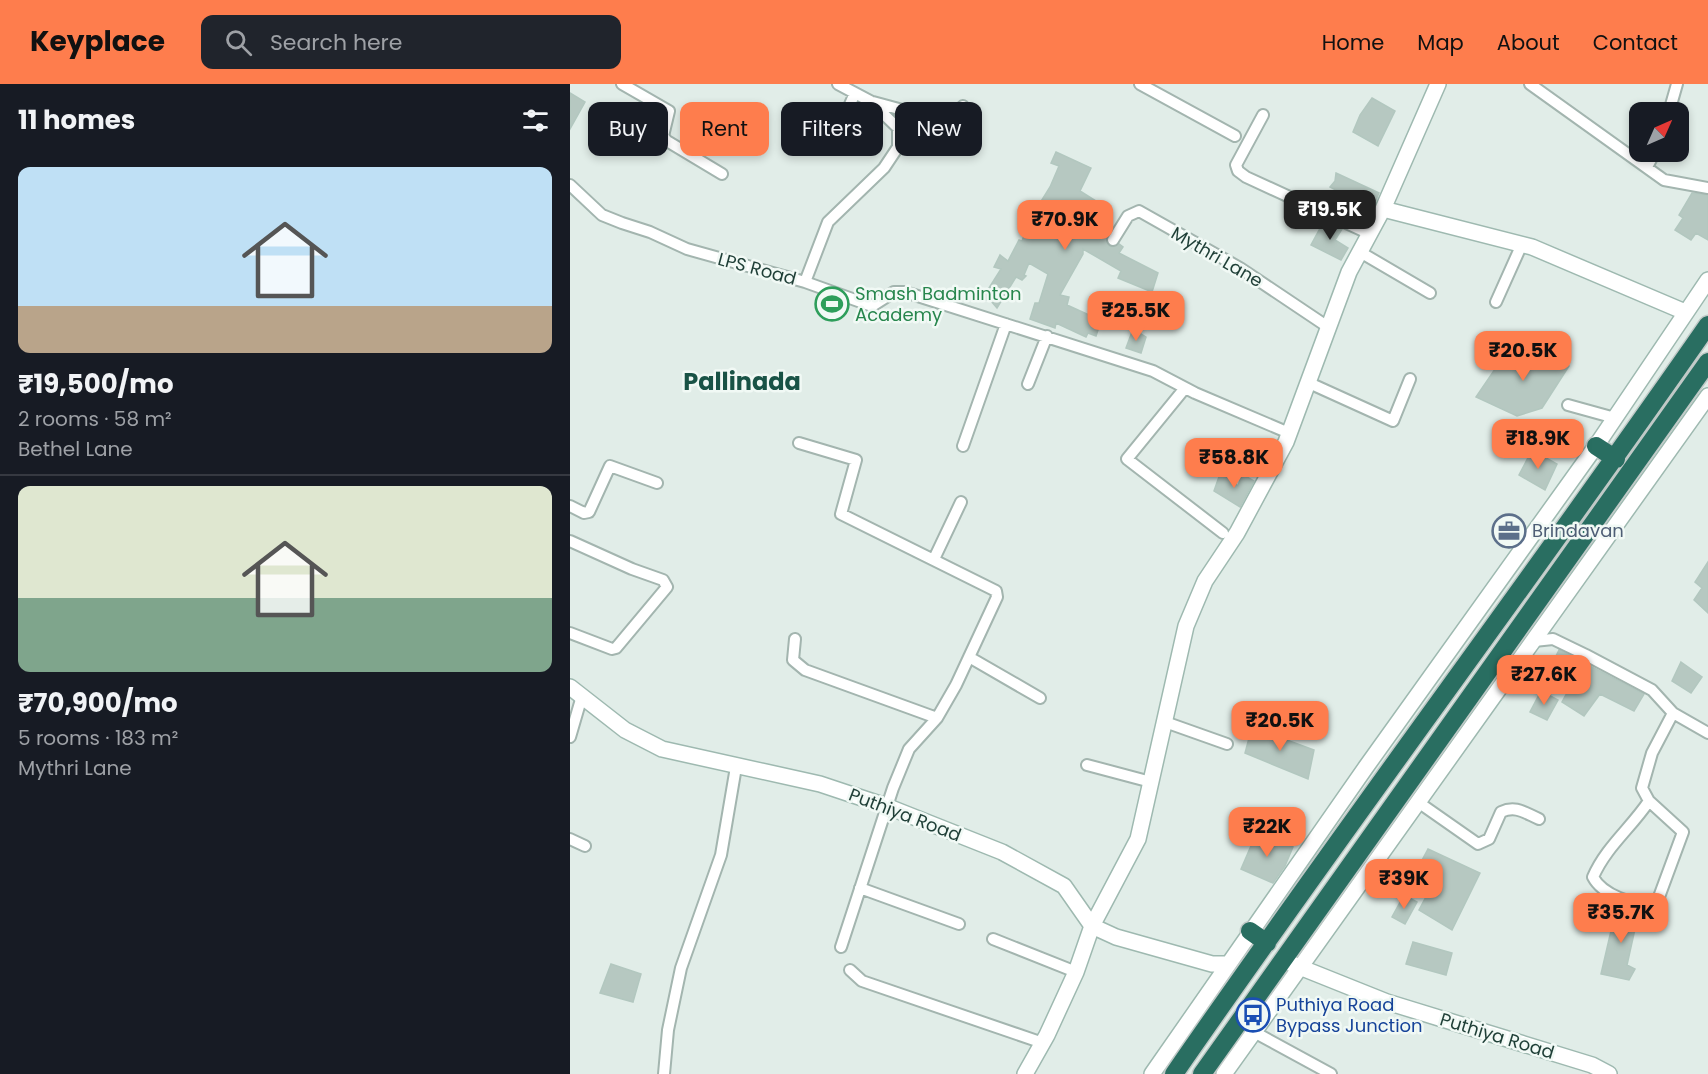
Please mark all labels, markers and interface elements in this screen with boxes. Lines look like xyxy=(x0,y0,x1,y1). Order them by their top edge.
search box xyxy=(201,15,621,69)
text: Keyplace xyxy=(30,22,165,61)
icon: search xyxy=(222,26,255,59)
text: Search here xyxy=(270,27,402,58)
text: Home xyxy=(1322,28,1384,57)
text: Map xyxy=(1417,28,1464,57)
text: About xyxy=(1497,28,1560,57)
text: Contact xyxy=(1593,28,1678,57)
text: 11 homes xyxy=(18,102,135,138)
chip: Buy xyxy=(588,102,668,156)
chip: Rent xyxy=(680,102,769,156)
chip: Filters xyxy=(781,102,883,156)
chip: New xyxy=(895,102,982,156)
north arrow xyxy=(1629,102,1689,162)
map controls xyxy=(1629,102,1689,162)
icon: filters xyxy=(519,104,552,137)
pin: ₹19.5K xyxy=(1281,190,1379,241)
text: ₹19.5K xyxy=(1298,195,1362,223)
pin: ₹70.9K xyxy=(1016,200,1114,251)
text: ₹70.9K xyxy=(1031,205,1099,233)
icon: home xyxy=(231,206,339,314)
street label: Mythri Lane xyxy=(1167,220,1268,293)
street label: LPS Road xyxy=(715,246,799,291)
place label: Smash Badminton Academy xyxy=(855,281,1021,327)
sports icon: Smash Badminton Academy xyxy=(814,286,850,322)
pin: ₹25.5K xyxy=(1087,291,1185,342)
text: ₹25.5K xyxy=(1102,296,1170,324)
pin: ₹20.5K xyxy=(1474,331,1572,382)
text: ₹20.5K xyxy=(1489,336,1558,364)
district label: Pallinada xyxy=(683,365,801,398)
text: ₹19,500/mo xyxy=(18,366,173,402)
text: 2 rooms · 58 m² xyxy=(18,405,172,433)
pin: ₹18.9K xyxy=(1489,419,1587,470)
text: ₹18.9K xyxy=(1506,424,1570,452)
text: Bethel Lane xyxy=(18,435,133,463)
pin: ₹58.8K xyxy=(1185,438,1283,489)
text: ₹58.8K xyxy=(1199,443,1269,471)
office icon: Brindavan xyxy=(1491,513,1527,549)
place label: Brindavan xyxy=(1532,518,1624,543)
icon: home xyxy=(231,525,339,633)
pin: ₹27.6K xyxy=(1495,655,1593,706)
text: ₹27.6K xyxy=(1511,660,1577,688)
text: ₹70,900/mo xyxy=(18,685,178,721)
pin: ₹20.5K xyxy=(1231,701,1329,752)
text: ₹20.5K xyxy=(1246,706,1315,734)
text: 5 rooms · 183 m² xyxy=(18,724,178,752)
text: Mythri Lane xyxy=(18,754,132,782)
street label: Puthiya Road xyxy=(845,782,965,847)
pin: ₹22K xyxy=(1231,807,1303,858)
text: ₹22K xyxy=(1243,812,1291,840)
pin: ₹39K xyxy=(1368,859,1440,910)
text: ₹39K xyxy=(1379,864,1429,892)
pin: ₹35.7K xyxy=(1572,893,1670,944)
text: ₹35.7K xyxy=(1587,898,1655,926)
place label: Puthiya Road Bypass Junction xyxy=(1276,992,1423,1038)
bus stop icon: Puthiya Road Bypass Junction xyxy=(1235,997,1271,1033)
street label: Puthiya Road xyxy=(1437,1006,1557,1065)

